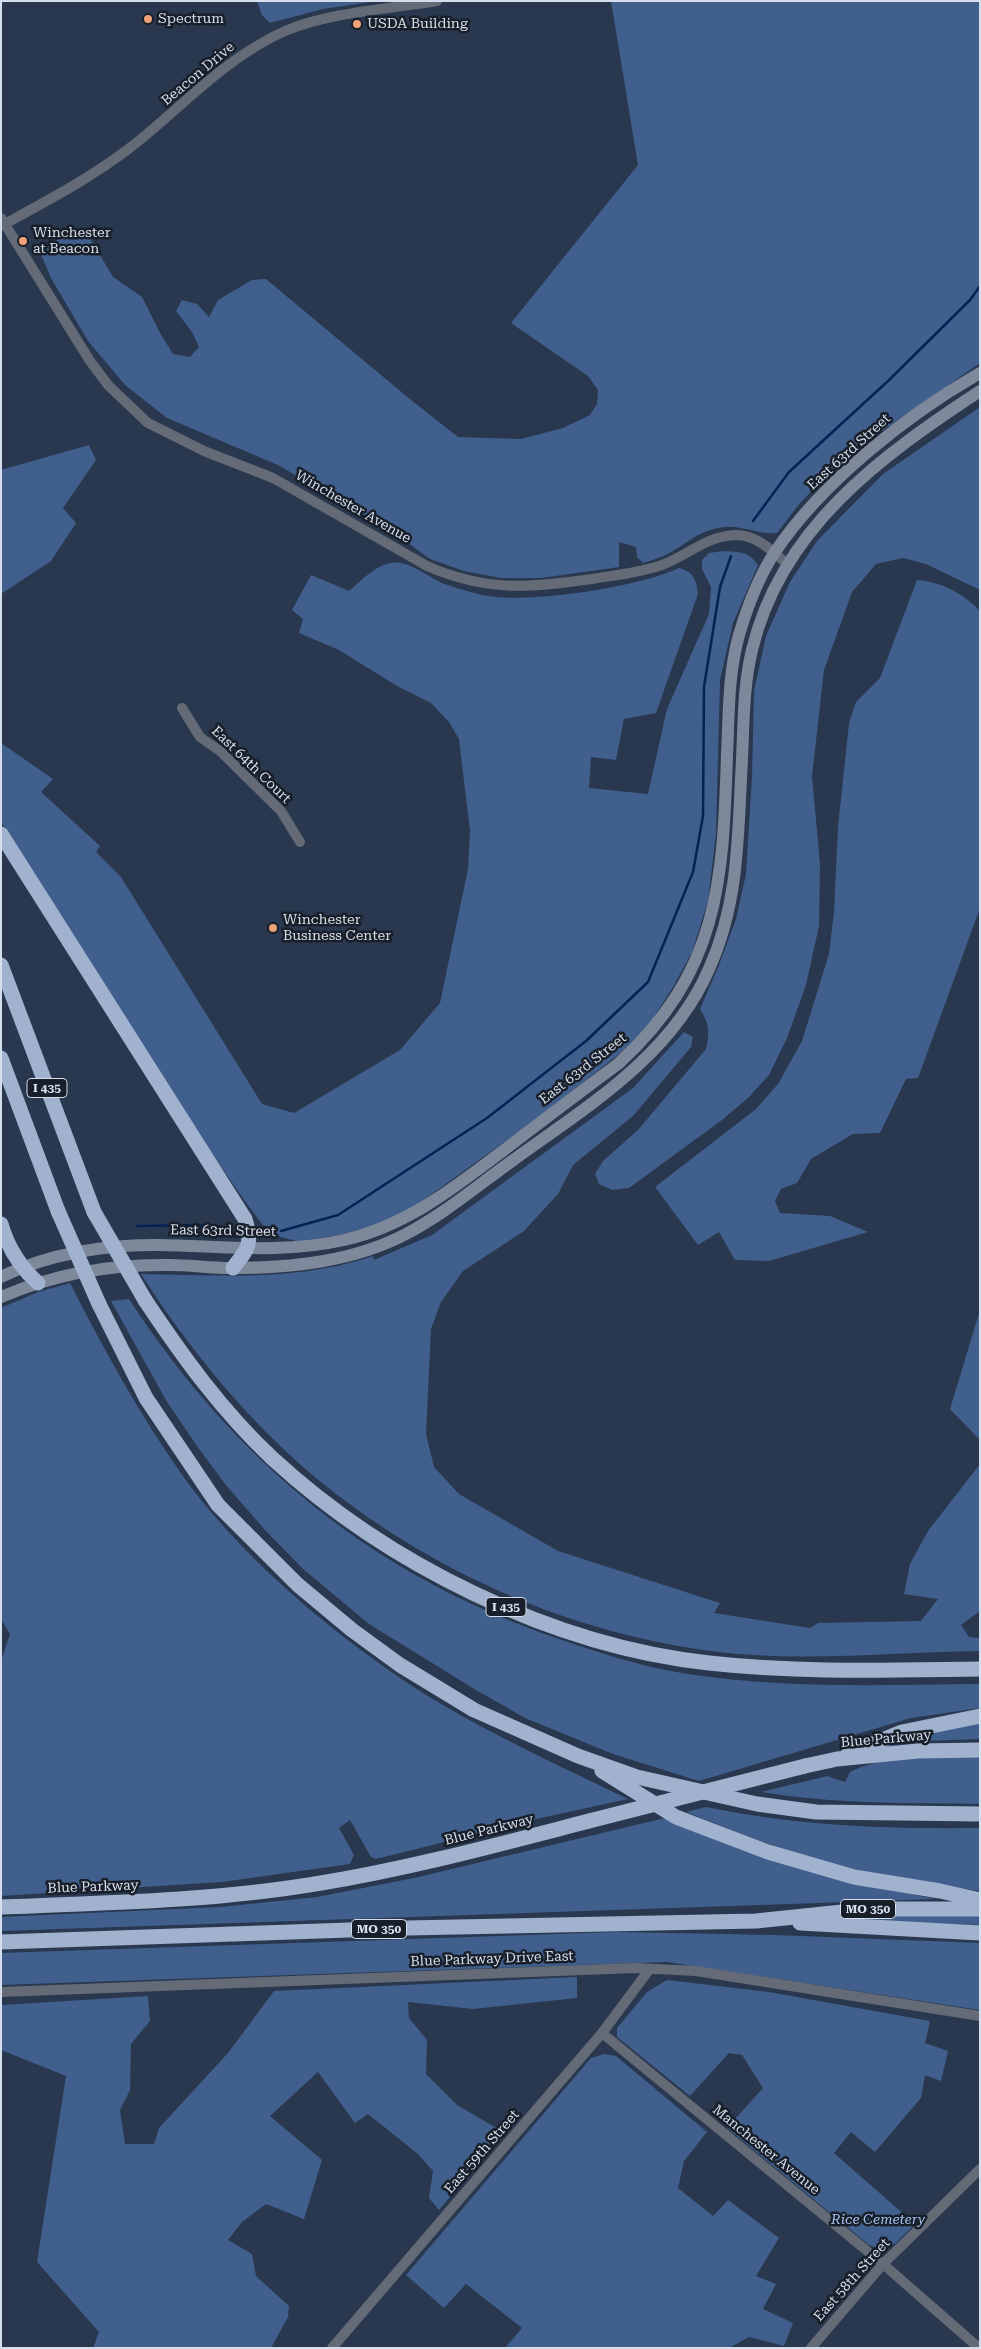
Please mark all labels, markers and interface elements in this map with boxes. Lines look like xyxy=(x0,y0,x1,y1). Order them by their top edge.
place label: Spectrum xyxy=(158,11,224,27)
marker: Spectrum xyxy=(142,13,154,25)
place label: USDA Building xyxy=(367,16,468,32)
marker: USDA Building xyxy=(351,18,363,30)
street label: Beacon Drive xyxy=(158,39,238,109)
place label: Winchester at Beacon xyxy=(33,225,110,258)
marker: Winchester at Beacon xyxy=(17,235,29,247)
street label: East 63rd Street xyxy=(804,410,894,494)
street label: Winchester Avenue xyxy=(292,467,414,547)
street label: East 64th Court xyxy=(208,723,294,807)
place label: Winchester Business Center xyxy=(283,912,391,944)
marker: Winchester Business Center xyxy=(267,922,279,934)
street label: East 63rd Street xyxy=(536,1030,630,1108)
road number: I 435 xyxy=(27,1078,67,1098)
street label: East 63rd Street xyxy=(170,1222,276,1240)
road number: I 435 xyxy=(486,1598,526,1616)
street label: Blue Parkway xyxy=(840,1727,932,1751)
street label: Blue Parkway xyxy=(443,1811,535,1849)
street label: Blue Parkway xyxy=(47,1877,139,1897)
road number: MO 350 xyxy=(840,1900,896,1918)
road number: MO 350 xyxy=(352,1920,406,1938)
street label: Blue Parkway Drive East xyxy=(410,1948,574,1970)
street label: Manchester Avenue xyxy=(709,2102,823,2198)
street label: East 59th Street xyxy=(441,2107,523,2197)
park label: Rice Cemetery xyxy=(831,2212,925,2228)
street label: East 58th Street xyxy=(810,2235,894,2325)

